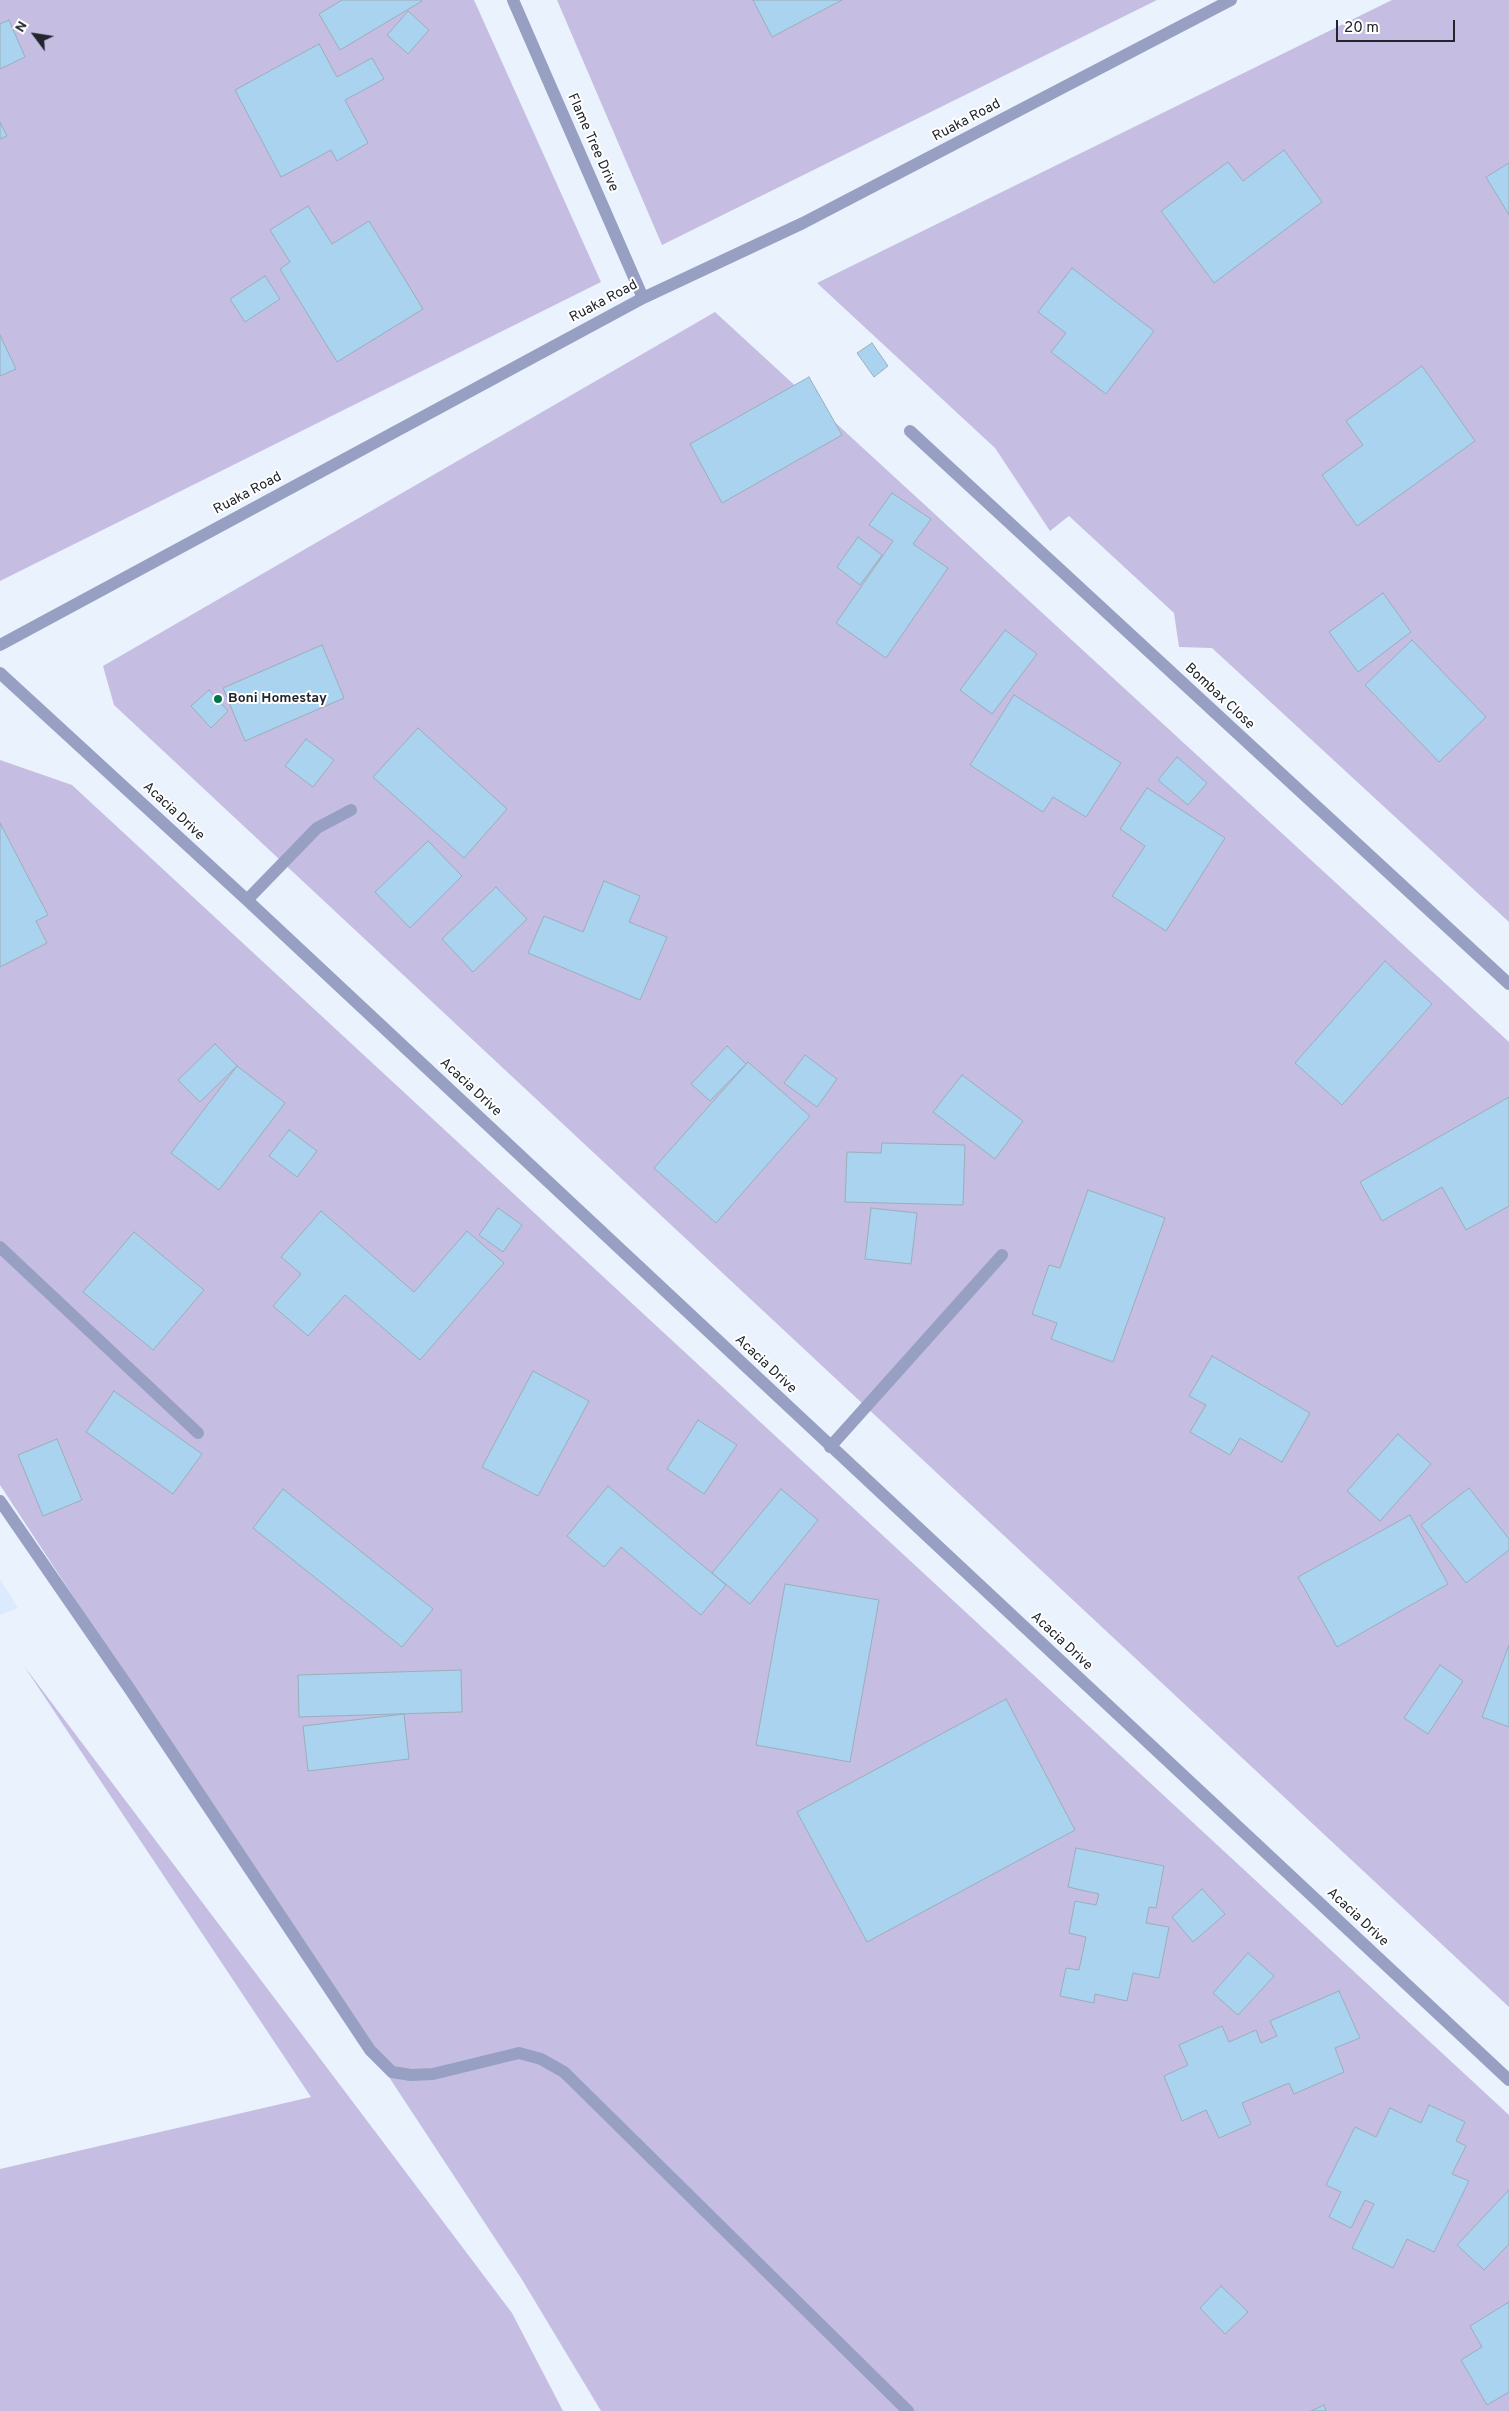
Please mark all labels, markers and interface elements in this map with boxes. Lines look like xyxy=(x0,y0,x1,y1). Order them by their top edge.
north arrow xyxy=(10,10,60,60)
scale bar xyxy=(1339,10,1458,42)
text: N xyxy=(12,18,32,36)
text: 20 m xyxy=(1344,19,1379,38)
street label: Flame Tree Drive xyxy=(563,91,621,195)
street label: Ruaka Road xyxy=(930,96,1004,146)
street label: Ruaka Road xyxy=(567,277,641,327)
street label: Ruaka Road xyxy=(211,469,285,519)
street label: Bombax Close xyxy=(1181,660,1257,734)
place label: Boni Homestay xyxy=(228,691,327,707)
marker: Boni Homestay xyxy=(212,693,224,705)
street label: Acacia Drive xyxy=(139,779,207,845)
street label: Acacia Drive xyxy=(436,1055,504,1121)
street label: Acacia Drive xyxy=(731,1332,799,1398)
street label: Acacia Drive xyxy=(1027,1609,1095,1675)
street label: Acacia Drive xyxy=(1323,1885,1391,1951)

